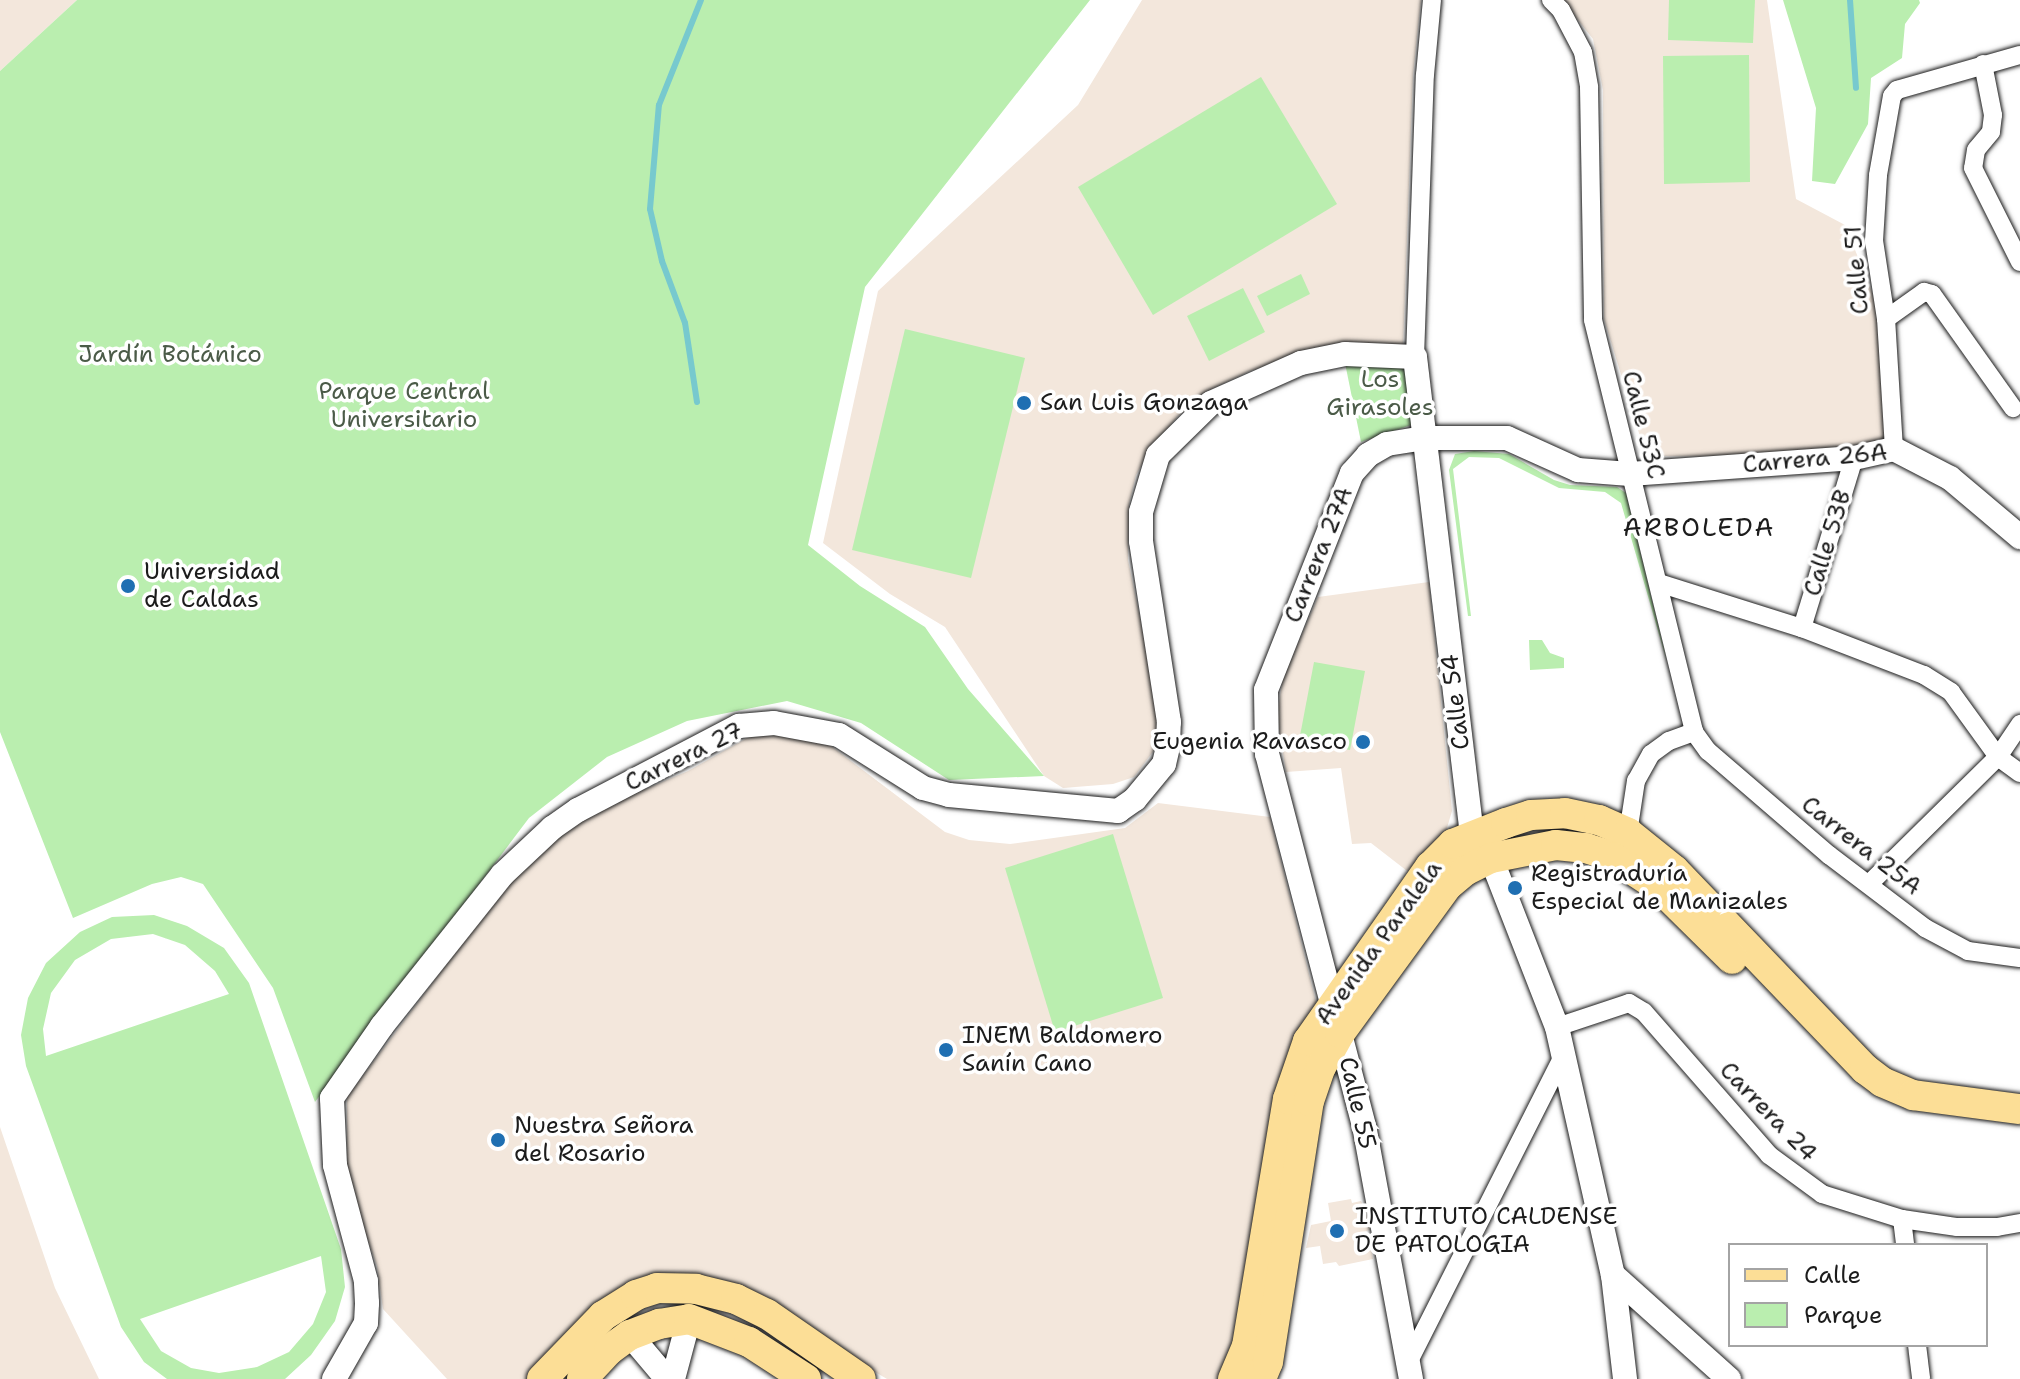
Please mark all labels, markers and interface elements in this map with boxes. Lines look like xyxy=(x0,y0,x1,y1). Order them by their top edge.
street label: Calle 51 xyxy=(1839,224,1875,316)
park label: Jardín Botánico xyxy=(78,341,262,369)
park label: Los Girasoles xyxy=(1326,366,1434,422)
street label: Calle 53C xyxy=(1616,368,1670,482)
park label: Parque Central Universitario xyxy=(319,378,489,434)
place label: San Luis Gonzaga xyxy=(1040,389,1248,417)
marker: San Luis Gonzaga xyxy=(1015,394,1033,412)
street label: Carrera 26A xyxy=(1741,438,1889,480)
street label: Carrera 27A xyxy=(1279,483,1359,627)
street label: Calle 53B xyxy=(1798,486,1858,600)
district label: ARBOLEDA xyxy=(1623,511,1775,543)
place label: Universidad de Caldas xyxy=(144,558,280,614)
marker: Universidad de Caldas xyxy=(119,577,137,595)
street label: Calle 54 xyxy=(1436,653,1476,751)
street label: Carrera 27 xyxy=(620,716,748,798)
place label: Eugenia Ravasco xyxy=(1152,728,1347,756)
marker: Eugenia Ravasco xyxy=(1354,733,1372,751)
street label: Carrera 25A xyxy=(1795,790,1927,902)
street label: Avenida Paralela xyxy=(1310,855,1448,1031)
place label: Registraduría Especial de Manizales xyxy=(1531,860,1788,916)
marker: Registraduría Especial de Manizales xyxy=(1506,879,1524,897)
place label: INEM Baldomero Sanín Cano xyxy=(962,1022,1163,1078)
marker: INEM Baldomero Sanín Cano xyxy=(937,1041,955,1059)
street label: Calle 55 xyxy=(1332,1054,1382,1152)
street label: Carrera 24 xyxy=(1713,1056,1823,1168)
place label: Nuestra Señora del Rosario xyxy=(514,1112,693,1168)
marker: Nuestra Señora del Rosario xyxy=(489,1131,507,1149)
place label: INSTITUTO CALDENSE DE PATOLOGIA xyxy=(1355,1203,1617,1259)
marker: INSTITUTO CALDENSE DE PATOLOGIA xyxy=(1326,1220,1348,1242)
legend xyxy=(1728,1243,1988,1347)
text: Calle xyxy=(1804,1259,1861,1291)
text: Parque xyxy=(1804,1299,1883,1331)

